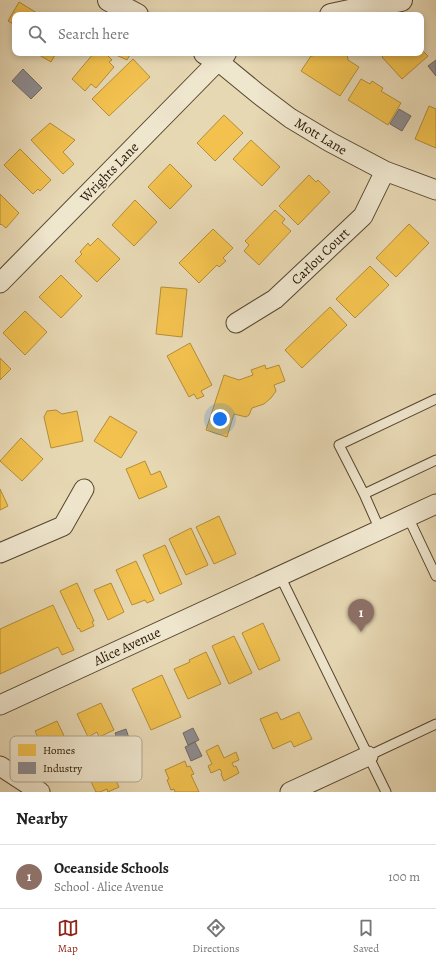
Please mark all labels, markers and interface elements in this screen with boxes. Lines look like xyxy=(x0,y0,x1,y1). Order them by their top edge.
search box xyxy=(12,12,424,56)
icon: search xyxy=(26,23,48,45)
text: Search here xyxy=(58,24,129,44)
street label: Mott Lane xyxy=(291,113,351,160)
street label: Wrights Lane xyxy=(75,138,143,207)
street label: Carlou Court xyxy=(287,223,354,289)
your location xyxy=(210,409,230,429)
pin: 1 xyxy=(348,599,374,632)
street label: Alice Avenue xyxy=(90,623,164,671)
legend xyxy=(10,736,142,782)
text: Homes xyxy=(43,743,75,758)
text: Industry xyxy=(43,761,82,776)
text: Nearby xyxy=(16,807,67,830)
text: Oceanside Schools xyxy=(54,858,169,878)
text: 1 xyxy=(27,868,31,885)
text: 100 m xyxy=(388,868,420,885)
text: School · Alice Avenue xyxy=(54,878,164,895)
tab: Map xyxy=(57,917,79,956)
tab: Directions xyxy=(192,917,240,956)
tab: Saved xyxy=(353,917,379,956)

